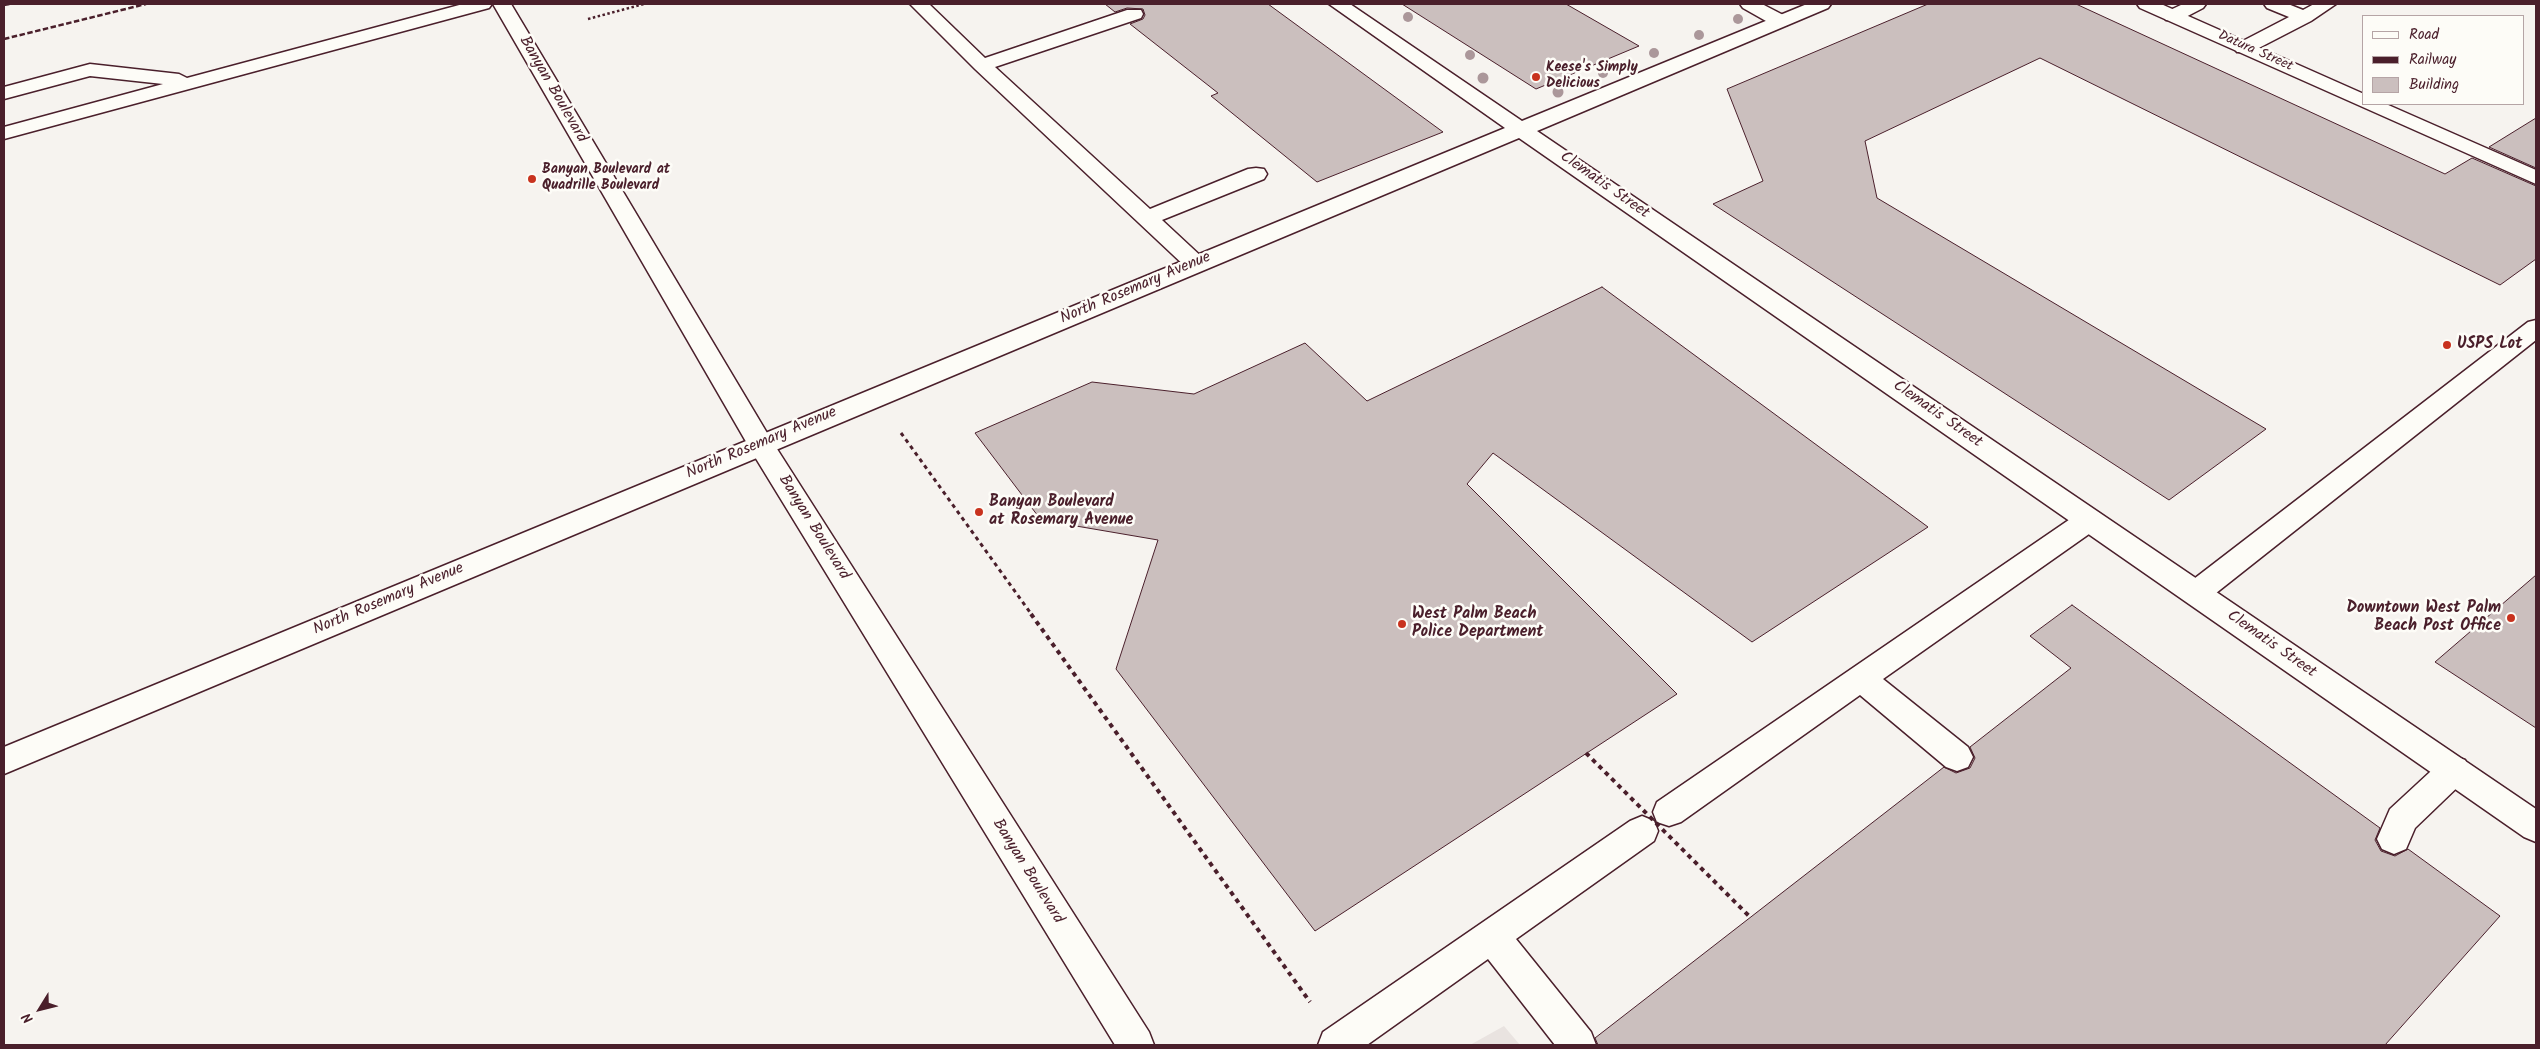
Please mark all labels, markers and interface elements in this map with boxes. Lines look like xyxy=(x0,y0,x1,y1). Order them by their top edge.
legend xyxy=(2362,15,2525,105)
text: Road xyxy=(2409,23,2439,47)
street label: Datura Street xyxy=(2215,28,2295,76)
street label: Banyan Boulevard xyxy=(514,33,590,147)
text: Railway xyxy=(2409,48,2456,72)
place label: Keese's Simply Delicious xyxy=(1546,61,1638,94)
marker: Keese's Simply Delicious xyxy=(1530,71,1542,83)
text: Building xyxy=(2409,73,2459,97)
street label: Clematis Street xyxy=(1556,148,1652,224)
place label: Banyan Boulevard at Quadrille Boulevard xyxy=(542,163,670,196)
marker: Banyan Boulevard at Quadrille Boulevard xyxy=(526,173,538,185)
street label: North Rosemary Avenue xyxy=(1058,249,1214,329)
place label: USPS Lot xyxy=(2457,335,2522,355)
marker: USPS Lot xyxy=(2441,339,2453,351)
street label: Clematis Street xyxy=(1889,377,1985,453)
street label: North Rosemary Avenue xyxy=(684,404,840,484)
street label: Banyan Boulevard xyxy=(773,472,853,584)
place label: Banyan Boulevard at Rosemary Avenue xyxy=(989,493,1133,531)
marker: Banyan Boulevard at Rosemary Avenue xyxy=(973,506,985,518)
street label: North Rosemary Avenue xyxy=(311,560,467,640)
place label: Downtown West Palm Beach Post Office xyxy=(2346,599,2501,637)
place label: West Palm Beach Police Department xyxy=(1412,605,1544,643)
street label: Clematis Street xyxy=(2223,607,2319,683)
marker: Downtown West Palm Beach Post Office xyxy=(2505,612,2517,624)
marker: West Palm Beach Police Department xyxy=(1396,618,1408,630)
street label: Banyan Boulevard xyxy=(987,816,1067,928)
north arrow xyxy=(15,984,65,1034)
text: N xyxy=(16,1008,39,1028)

